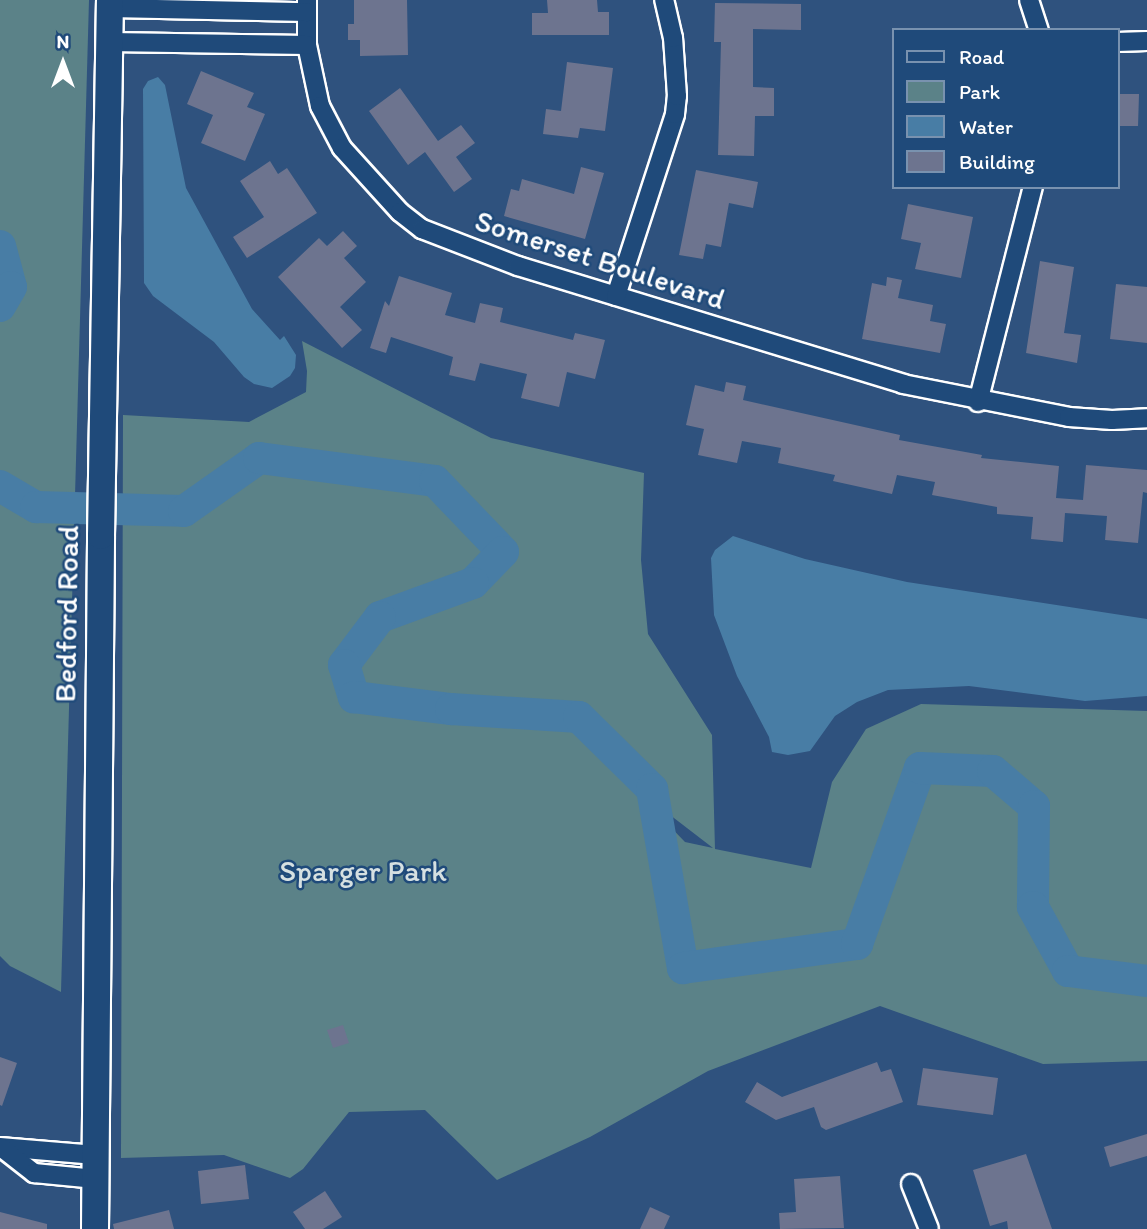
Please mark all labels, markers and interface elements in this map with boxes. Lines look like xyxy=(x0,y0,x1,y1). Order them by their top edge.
north arrow xyxy=(28,28,98,98)
legend xyxy=(892,28,1119,189)
text: N xyxy=(57,30,69,53)
text: Road xyxy=(959,44,1004,69)
text: Park xyxy=(959,79,1000,104)
text: Water xyxy=(959,114,1013,139)
text: Building xyxy=(959,149,1035,174)
street label: Somerset Boulevard xyxy=(470,203,730,317)
street label: Bedford Road xyxy=(47,525,87,703)
park label: Sparger Park xyxy=(280,853,446,889)

